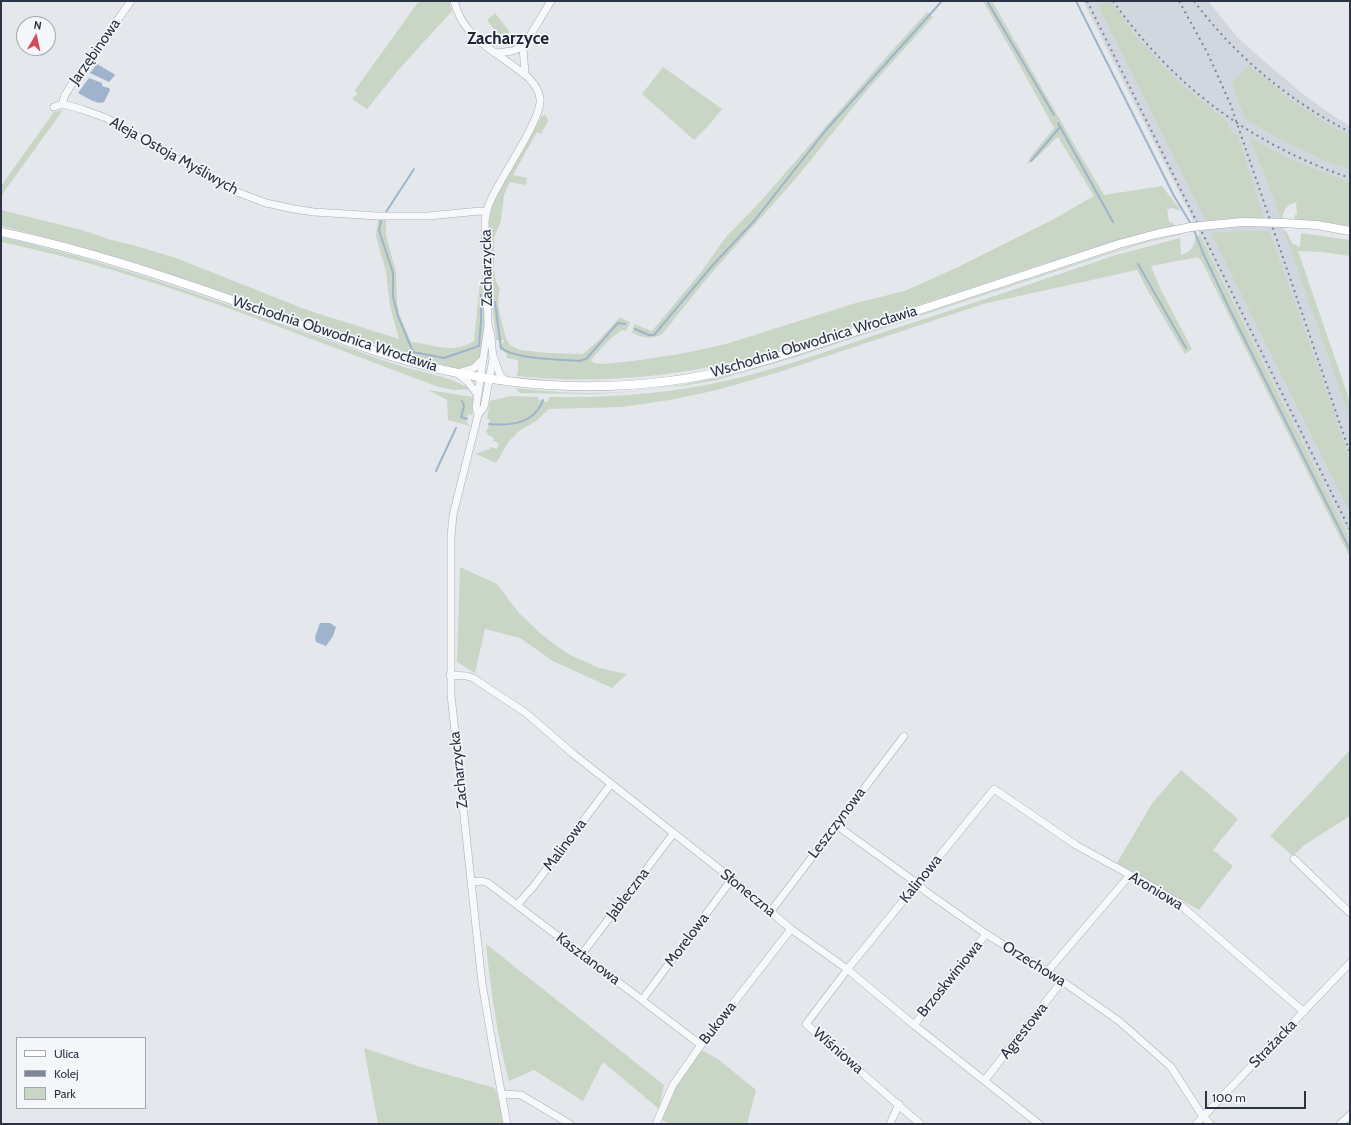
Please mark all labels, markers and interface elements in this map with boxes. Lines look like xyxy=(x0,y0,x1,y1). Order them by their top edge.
north arrow xyxy=(16,16,56,56)
street label: Jarzębinowa xyxy=(66,16,124,88)
text: N xyxy=(33,18,43,33)
district label: Zacharzyce xyxy=(467,29,549,49)
street label: Aleja Ostoja Myśliwych xyxy=(107,113,241,199)
street label: Zacharzycka xyxy=(477,229,497,307)
street label: Wschodnia Obwodnica Wrocławia xyxy=(230,292,440,376)
street label: Wschodnia Obwodnica Wrocławia xyxy=(709,302,919,382)
street label: Zacharzycka xyxy=(446,731,472,809)
street label: Leszczynowa xyxy=(804,784,870,862)
street label: Malinowa xyxy=(540,815,590,875)
street label: Kalinowa xyxy=(896,851,946,907)
street label: Jabłeczna xyxy=(603,865,653,923)
street label: Słoneczna xyxy=(717,865,779,921)
street label: Aroniowa xyxy=(1126,868,1186,914)
street label: Morelowa xyxy=(661,910,713,970)
street label: Kasztanowa xyxy=(552,929,624,989)
street label: Brzoskwiniowa xyxy=(914,937,986,1021)
street label: Orzechowa xyxy=(999,937,1069,991)
street label: Bukowa xyxy=(696,998,740,1048)
street label: Agrestowa xyxy=(997,999,1051,1063)
street label: Strażacka xyxy=(1246,1016,1300,1072)
street label: Wiśniowa xyxy=(809,1024,867,1078)
legend xyxy=(16,1037,146,1109)
text: Ulica xyxy=(54,1046,79,1061)
text: Kolej xyxy=(54,1066,78,1081)
scale bar xyxy=(1207,1083,1308,1109)
text: Park xyxy=(54,1086,76,1101)
text: 100 m xyxy=(1212,1090,1246,1105)

